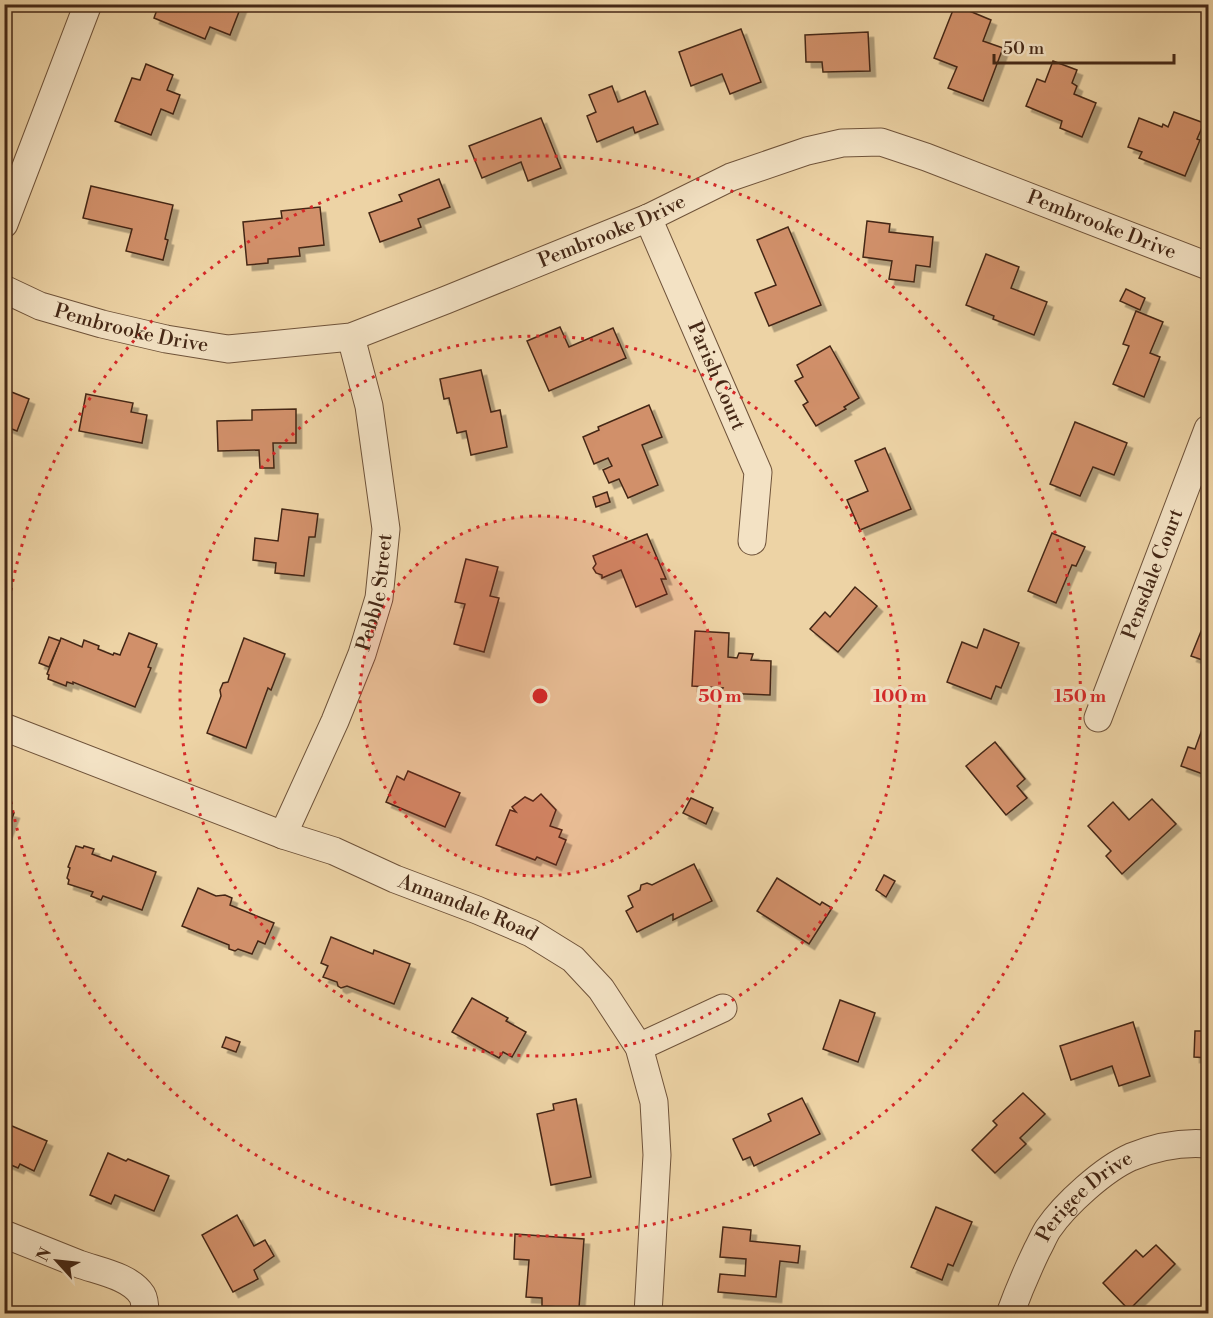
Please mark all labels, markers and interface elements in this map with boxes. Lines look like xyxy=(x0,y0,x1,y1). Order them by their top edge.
scale bar xyxy=(994,27,1174,65)
text: 50 m xyxy=(1003,37,1045,60)
street label: Pembrooke Drive xyxy=(1024,185,1180,265)
street label: Pembrooke Drive xyxy=(535,189,690,274)
street label: Pembrooke Drive xyxy=(51,298,210,358)
street label: Parish Court xyxy=(682,318,751,434)
street label: Pensdale Court xyxy=(1117,505,1189,643)
street label: Pebble Street xyxy=(351,532,398,654)
text: 50 m xyxy=(698,685,742,708)
text: 100 m xyxy=(873,685,927,708)
text: 150 m xyxy=(1054,685,1107,708)
centre of rings xyxy=(530,686,550,706)
street label: Annandale Road xyxy=(394,869,543,947)
street label: Perigee Drive xyxy=(1031,1146,1137,1246)
north arrow xyxy=(27,1231,87,1291)
text: N xyxy=(33,1244,56,1265)

